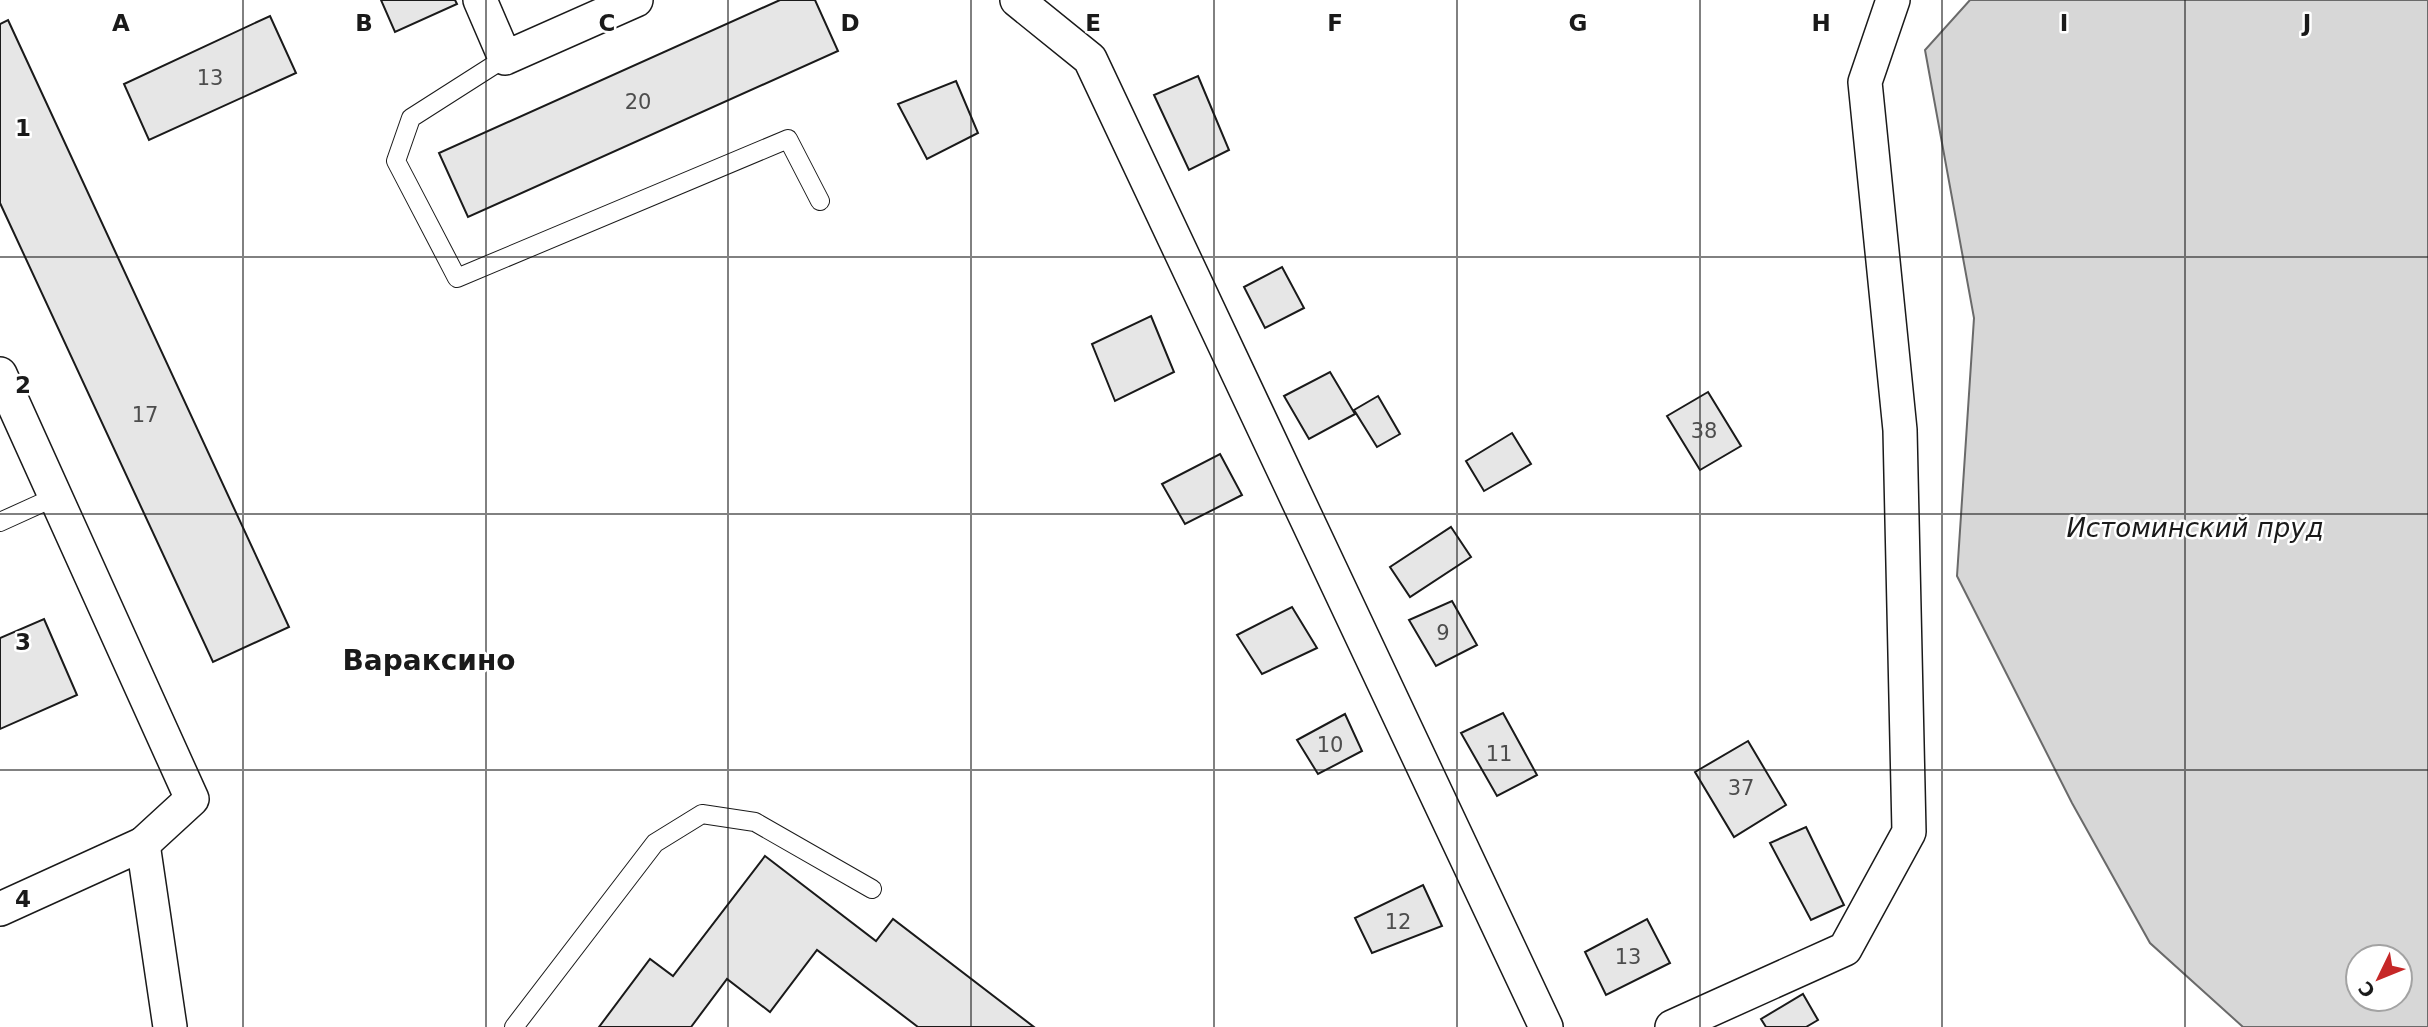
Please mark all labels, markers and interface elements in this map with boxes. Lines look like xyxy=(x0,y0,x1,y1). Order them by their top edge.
text: A xyxy=(112,10,130,36)
text: B xyxy=(355,10,373,36)
text: C xyxy=(599,10,615,36)
text: D xyxy=(840,10,860,36)
text: E xyxy=(1085,10,1101,36)
text: F xyxy=(1327,10,1343,36)
text: G xyxy=(1569,10,1587,36)
text: H xyxy=(1811,10,1831,36)
text: I xyxy=(2060,10,2068,36)
text: J xyxy=(2301,10,2311,36)
house number: 13 xyxy=(197,66,223,90)
house number: 20 xyxy=(625,90,651,114)
text: 1 xyxy=(15,115,31,141)
text: 2 xyxy=(15,372,31,398)
house number: 17 xyxy=(132,403,158,427)
house number: 38 xyxy=(1691,419,1717,443)
water label: Истоминский пруд xyxy=(2066,513,2324,543)
house number: 9 xyxy=(1436,621,1450,645)
text: 3 xyxy=(15,629,31,655)
district label: Вараксино xyxy=(343,644,515,677)
house number: 10 xyxy=(1317,733,1343,757)
house number: 11 xyxy=(1486,742,1512,766)
house number: 37 xyxy=(1728,776,1754,800)
text: 4 xyxy=(15,886,31,912)
house number: 12 xyxy=(1385,910,1411,934)
north arrow xyxy=(2344,943,2414,1013)
house number: 13 xyxy=(1615,945,1641,969)
text: С xyxy=(2354,977,2379,1002)

